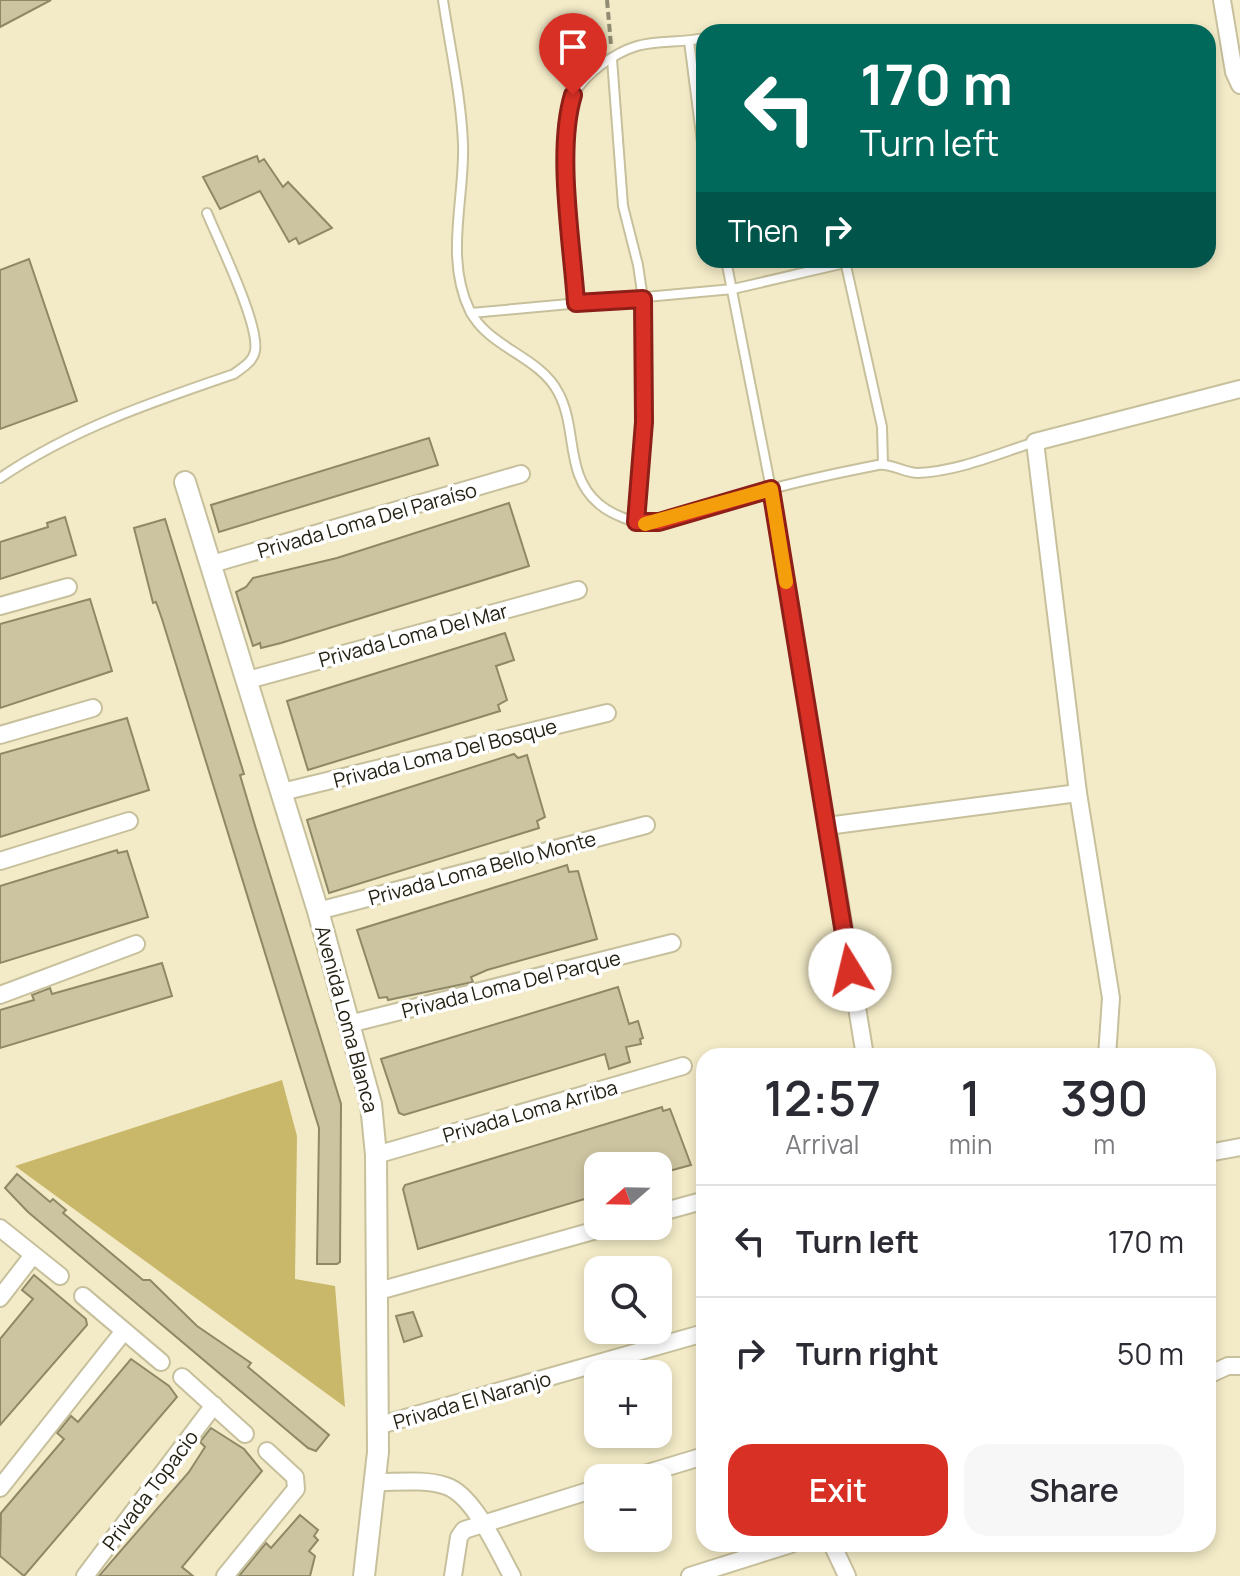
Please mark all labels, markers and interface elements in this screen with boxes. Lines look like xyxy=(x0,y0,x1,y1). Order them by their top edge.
pin xyxy=(539,13,607,95)
icon: arrive xyxy=(551,25,595,69)
text: 170 m xyxy=(860,45,1013,122)
icon: left xyxy=(728,56,832,160)
text: Turn left xyxy=(860,118,999,167)
icon: right xyxy=(815,208,859,252)
text: Then xyxy=(728,210,799,251)
street label: Privada Loma Del Paraíso xyxy=(254,476,480,564)
street label: Privada Loma Del Mar xyxy=(316,597,510,673)
street label: Privada Loma Del Bosque xyxy=(330,712,560,794)
street label: Privada Loma Bello Monte xyxy=(365,825,599,911)
street label: Avenida Loma Blanca xyxy=(309,922,385,1116)
position arrow xyxy=(808,928,892,1012)
street label: Privada Loma Del Parque xyxy=(399,944,623,1024)
text: 12:57 xyxy=(764,1065,881,1130)
text: 1 xyxy=(960,1065,981,1130)
text: 390 xyxy=(1060,1065,1148,1130)
street label: Privada Loma Arriba xyxy=(440,1073,620,1149)
text: Arrival xyxy=(785,1126,860,1162)
text: min xyxy=(949,1126,992,1162)
text: m xyxy=(1093,1126,1115,1162)
north arrow xyxy=(584,1152,672,1240)
map controls xyxy=(584,1152,672,1552)
icon: left xyxy=(728,1219,772,1263)
text: Turn left xyxy=(796,1221,919,1262)
text: 170 m xyxy=(1107,1221,1184,1262)
button: search xyxy=(584,1256,672,1344)
icon: right xyxy=(728,1331,772,1375)
text: Turn right xyxy=(796,1333,939,1374)
text: 50 m xyxy=(1117,1333,1184,1374)
button: + xyxy=(584,1360,672,1448)
street label: Privada El Naranjo xyxy=(390,1364,554,1435)
street label: Privada Topacio xyxy=(96,1424,204,1556)
button: Exit xyxy=(728,1444,948,1536)
button: Share xyxy=(964,1444,1184,1536)
button: − xyxy=(584,1464,672,1552)

